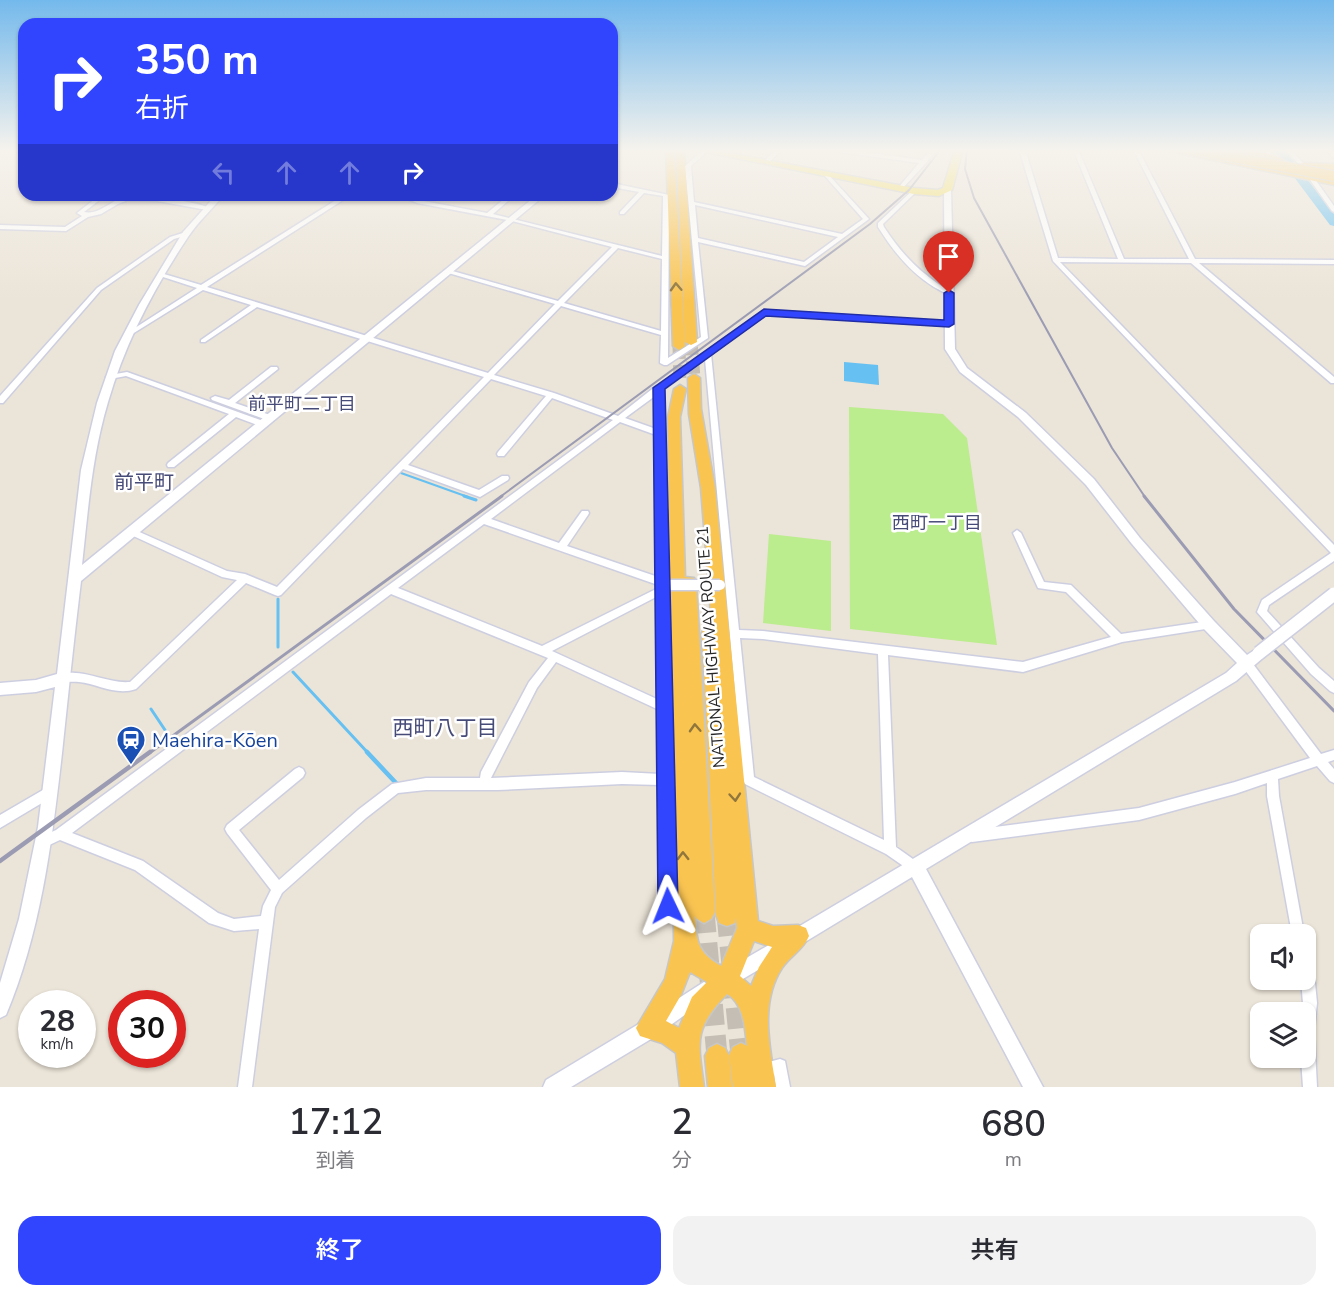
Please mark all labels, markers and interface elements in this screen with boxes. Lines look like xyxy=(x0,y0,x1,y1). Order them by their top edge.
text: 350 m xyxy=(135,32,259,89)
icon: right xyxy=(36,42,114,120)
text: 右折 xyxy=(135,90,189,127)
icon: left xyxy=(207,156,240,189)
icon: ahead xyxy=(270,156,303,189)
icon: ahead xyxy=(333,156,366,189)
icon: right xyxy=(396,156,429,189)
pin xyxy=(923,231,974,293)
icon: arrive xyxy=(932,240,965,273)
one-way arrow xyxy=(670,283,683,292)
district label: 前平町二丁目 xyxy=(248,392,356,416)
district label: 前平町 xyxy=(114,469,174,496)
district label: 西町一丁目 xyxy=(892,511,982,535)
street label: NATIONAL HIGHWAY ROUTE 21 xyxy=(692,525,730,769)
district label: 西町八丁目 xyxy=(393,714,498,742)
one-way arrow xyxy=(688,723,701,732)
station icon: Maehira-Kōen xyxy=(115,724,147,766)
place label: Maehira-Kōen xyxy=(152,727,278,754)
one-way arrow xyxy=(728,792,741,801)
one-way arrow xyxy=(677,852,690,861)
position arrow xyxy=(636,874,700,938)
map controls xyxy=(1250,924,1316,1068)
button: sound xyxy=(1250,924,1316,990)
speed limit sign: 30 xyxy=(108,990,186,1068)
text: 28 xyxy=(39,1001,75,1042)
button: layers xyxy=(1250,1002,1316,1068)
text: km/h xyxy=(40,1034,74,1054)
text: 17:12 xyxy=(288,1098,383,1147)
text: 2 xyxy=(671,1098,693,1147)
text: 680 xyxy=(981,1100,1046,1149)
text: m xyxy=(1005,1146,1022,1173)
text: 到着 xyxy=(316,1147,356,1174)
text: 分 xyxy=(672,1147,692,1174)
button: 終了 xyxy=(18,1216,661,1285)
button: 共有 xyxy=(673,1216,1316,1285)

